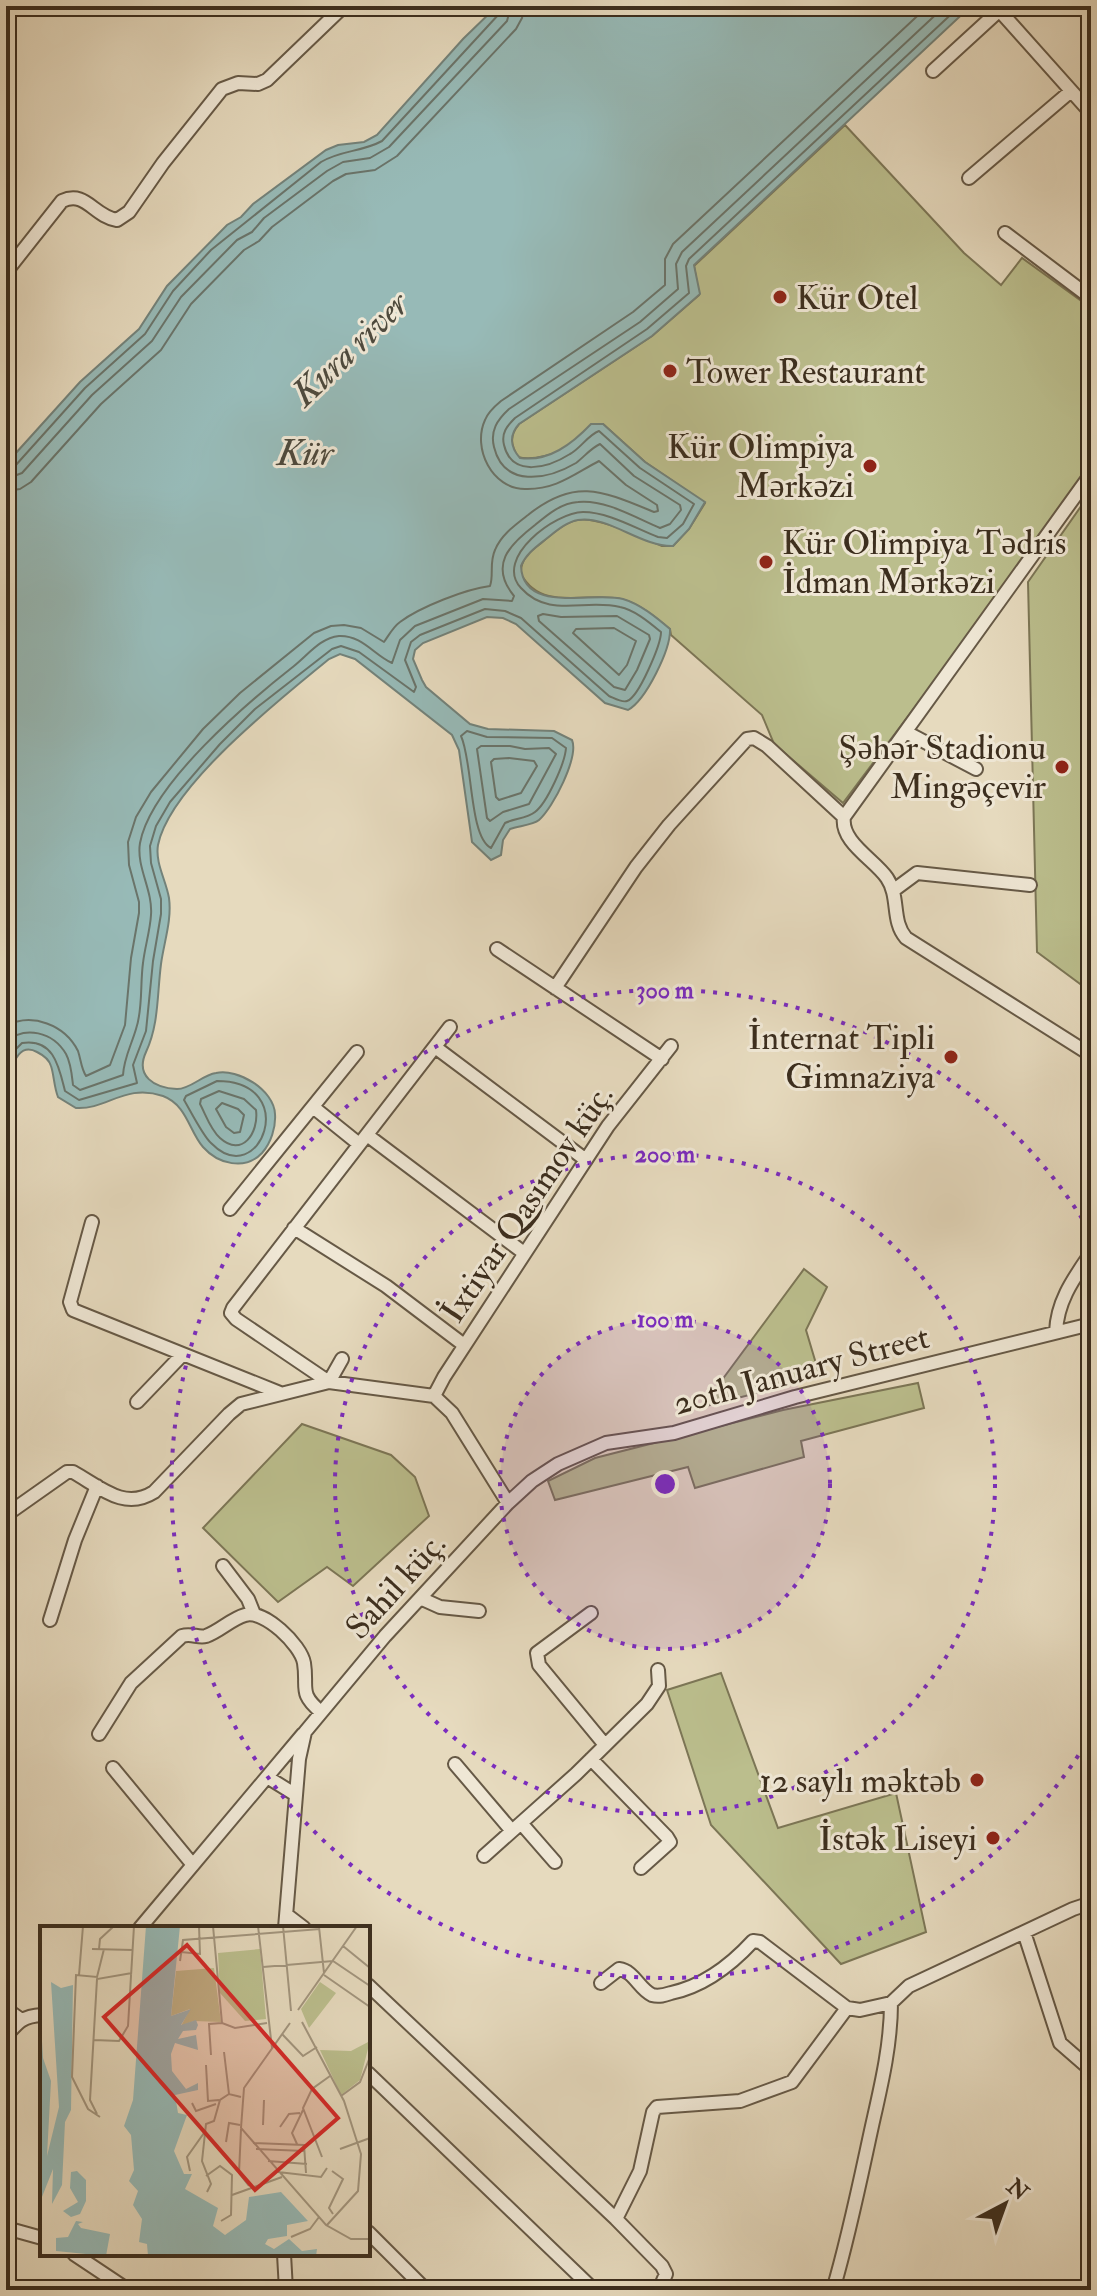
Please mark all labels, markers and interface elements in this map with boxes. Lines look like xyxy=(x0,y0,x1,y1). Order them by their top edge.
place label: Kür Otel xyxy=(796,277,919,320)
water label: Kura river xyxy=(281,281,419,417)
marker: Kür Otel xyxy=(771,288,789,306)
place label: Tower Restaurant xyxy=(686,351,925,394)
marker: Tower Restaurant xyxy=(661,362,679,380)
place label: Kür Olimpiya Mərkəzi xyxy=(667,426,855,508)
water label: Kür xyxy=(275,431,335,476)
marker: Kür Olimpiya Mərkəzi xyxy=(861,457,879,475)
place label: Kür Olimpiya Tədris İdman Mərkəzi xyxy=(782,522,1067,604)
marker: Kür Olimpiya Tədris İdman Mərkəzi xyxy=(757,553,775,571)
place label: Şəhər Stadionu Mingəçevir xyxy=(838,727,1046,809)
marker: Şəhər Stadionu Mingəçevir xyxy=(1053,758,1071,776)
text: 300 m xyxy=(636,975,694,1006)
place label: İnternat Tipli Gimnaziya xyxy=(748,1017,936,1099)
marker: İnternat Tipli Gimnaziya xyxy=(942,1048,960,1066)
street label: İxtiyar Qasımov küç. xyxy=(431,1076,623,1331)
text: 200 m xyxy=(635,1139,696,1170)
text: 100 m xyxy=(637,1304,694,1335)
street label: 20th January Street xyxy=(669,1316,934,1425)
centre of rings xyxy=(651,1470,679,1498)
street label: Sahil küç. xyxy=(337,1523,455,1649)
place label: 12 saylı məktəb xyxy=(759,1760,961,1803)
marker: 12 saylı məktəb xyxy=(968,1771,986,1789)
place label: İstək Liseyi xyxy=(819,1818,977,1861)
marker: İstək Liseyi xyxy=(984,1829,1002,1847)
inset map xyxy=(40,1926,370,2256)
north arrow xyxy=(965,2164,1045,2244)
text: N xyxy=(1000,2172,1034,2207)

